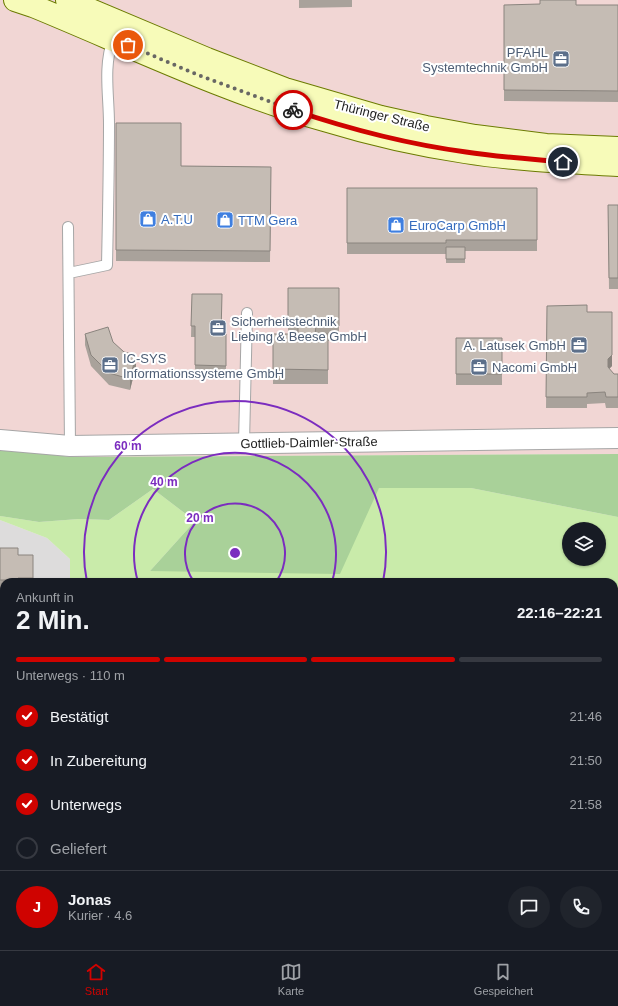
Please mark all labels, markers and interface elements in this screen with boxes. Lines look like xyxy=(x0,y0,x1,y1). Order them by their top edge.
pin xyxy=(111,28,145,62)
icon: bag xyxy=(117,34,139,56)
place label: PFAHL Systemtechnik GmbH xyxy=(422,45,548,75)
office icon: PFAHL Systemtechnik GmbH xyxy=(551,49,571,69)
courier xyxy=(273,90,313,130)
street label: Thüringer Straße xyxy=(332,96,431,135)
icon: bike xyxy=(282,99,304,121)
pin xyxy=(546,145,580,179)
icon: home xyxy=(552,151,574,173)
shop icon: A.T.U xyxy=(138,209,158,229)
shop icon: TTM Gera xyxy=(215,210,235,230)
place label: A.T.U xyxy=(161,212,193,227)
place label: TTM Gera xyxy=(238,213,298,228)
shop icon: EuroCarp GmbH xyxy=(386,215,406,235)
place label: EuroCarp GmbH xyxy=(409,218,506,233)
place label: Sicherheitstechnik Liebing & Beese GmbH xyxy=(231,314,367,344)
office icon: Sicherheitstechnik Liebing & Beese GmbH xyxy=(208,318,228,338)
office icon: A. Latusek GmbH xyxy=(569,335,589,355)
place label: A. Latusek GmbH xyxy=(463,338,566,353)
place label: IC-SYS Informationssysteme GmbH xyxy=(123,351,284,381)
office icon: IC-SYS Informationssysteme GmbH xyxy=(100,355,120,375)
office icon: Nacomi GmbH xyxy=(469,357,489,377)
place label: Nacomi GmbH xyxy=(492,360,577,375)
street label: Gottlieb-Daimler-Straße xyxy=(240,434,378,451)
text: 60 m xyxy=(114,439,142,453)
text: 40 m xyxy=(150,475,178,489)
text: 20 m xyxy=(186,511,214,525)
map controls xyxy=(562,522,606,566)
button: layers xyxy=(562,522,606,566)
centre of rings xyxy=(228,546,242,560)
text: Ankunft in xyxy=(16,590,74,605)
text: 22:16–22:21 xyxy=(517,604,602,621)
text: 2 Min. xyxy=(16,605,90,635)
text: Unterwegs · 110 m xyxy=(16,668,125,683)
icon: check xyxy=(16,705,38,727)
text: Bestätigt xyxy=(50,708,108,725)
text: 21:46 xyxy=(569,709,602,724)
icon: check xyxy=(16,749,38,771)
text: In Zubereitung xyxy=(50,752,147,769)
text: 21:50 xyxy=(569,753,602,768)
icon: check xyxy=(16,793,38,815)
text: Unterwegs xyxy=(50,796,122,813)
text: 21:58 xyxy=(569,797,602,812)
text: Geliefert xyxy=(50,840,107,857)
button: chat xyxy=(508,886,550,928)
button: phone xyxy=(560,886,602,928)
text: Jonas xyxy=(68,891,111,908)
text: J xyxy=(33,898,41,915)
text: Kurier · 4.6 xyxy=(68,908,132,923)
tab: Start xyxy=(85,961,108,997)
tab: Karte xyxy=(278,961,304,997)
tab: Gespeichert xyxy=(474,961,533,997)

